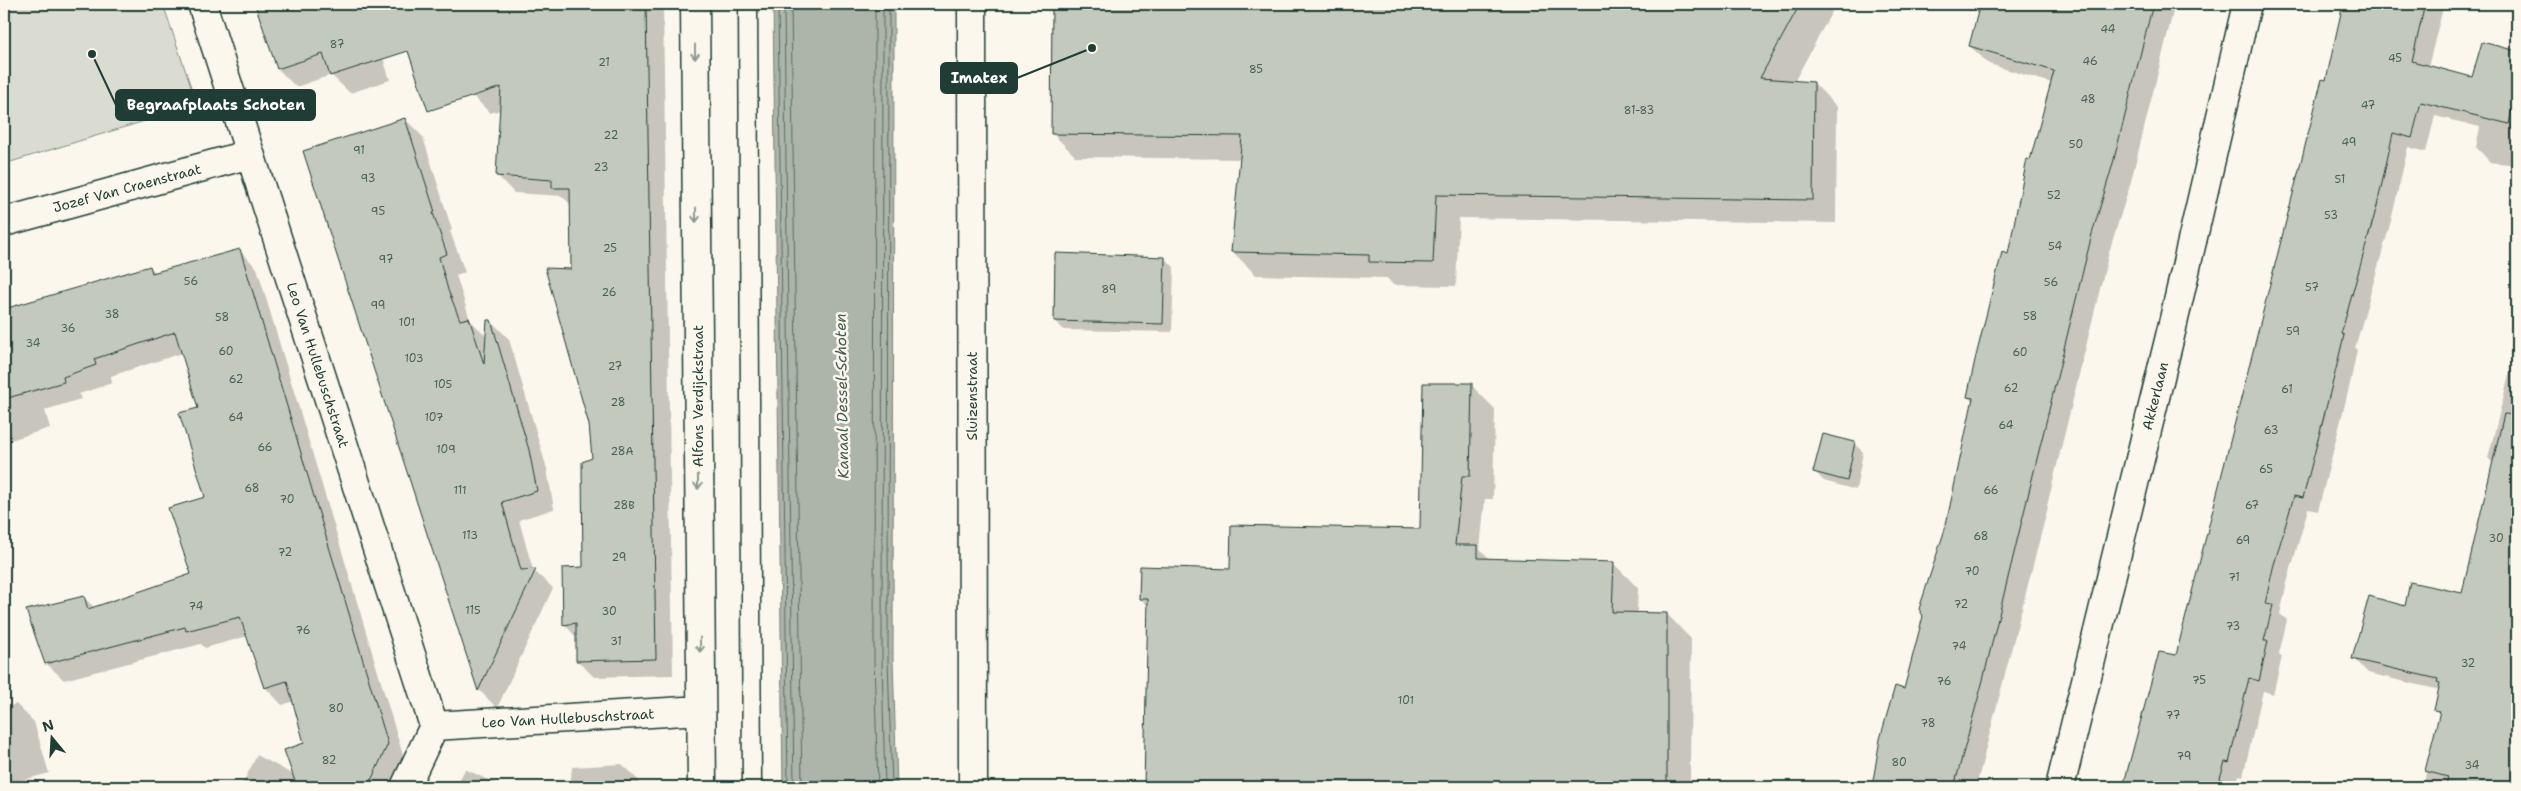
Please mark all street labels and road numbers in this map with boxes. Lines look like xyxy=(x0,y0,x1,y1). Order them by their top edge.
street label: Jozef Van Craenstraat xyxy=(51,160,203,216)
street label: Leo Van Hullebuschstraat xyxy=(283,280,353,450)
street label: Alfons Verdijckstraat xyxy=(689,325,707,467)
street label: Sluizenstraat xyxy=(963,351,981,441)
street label: Akkerlaan xyxy=(2138,360,2172,432)
street label: Leo Van Hullebuschstraat xyxy=(481,704,655,732)

